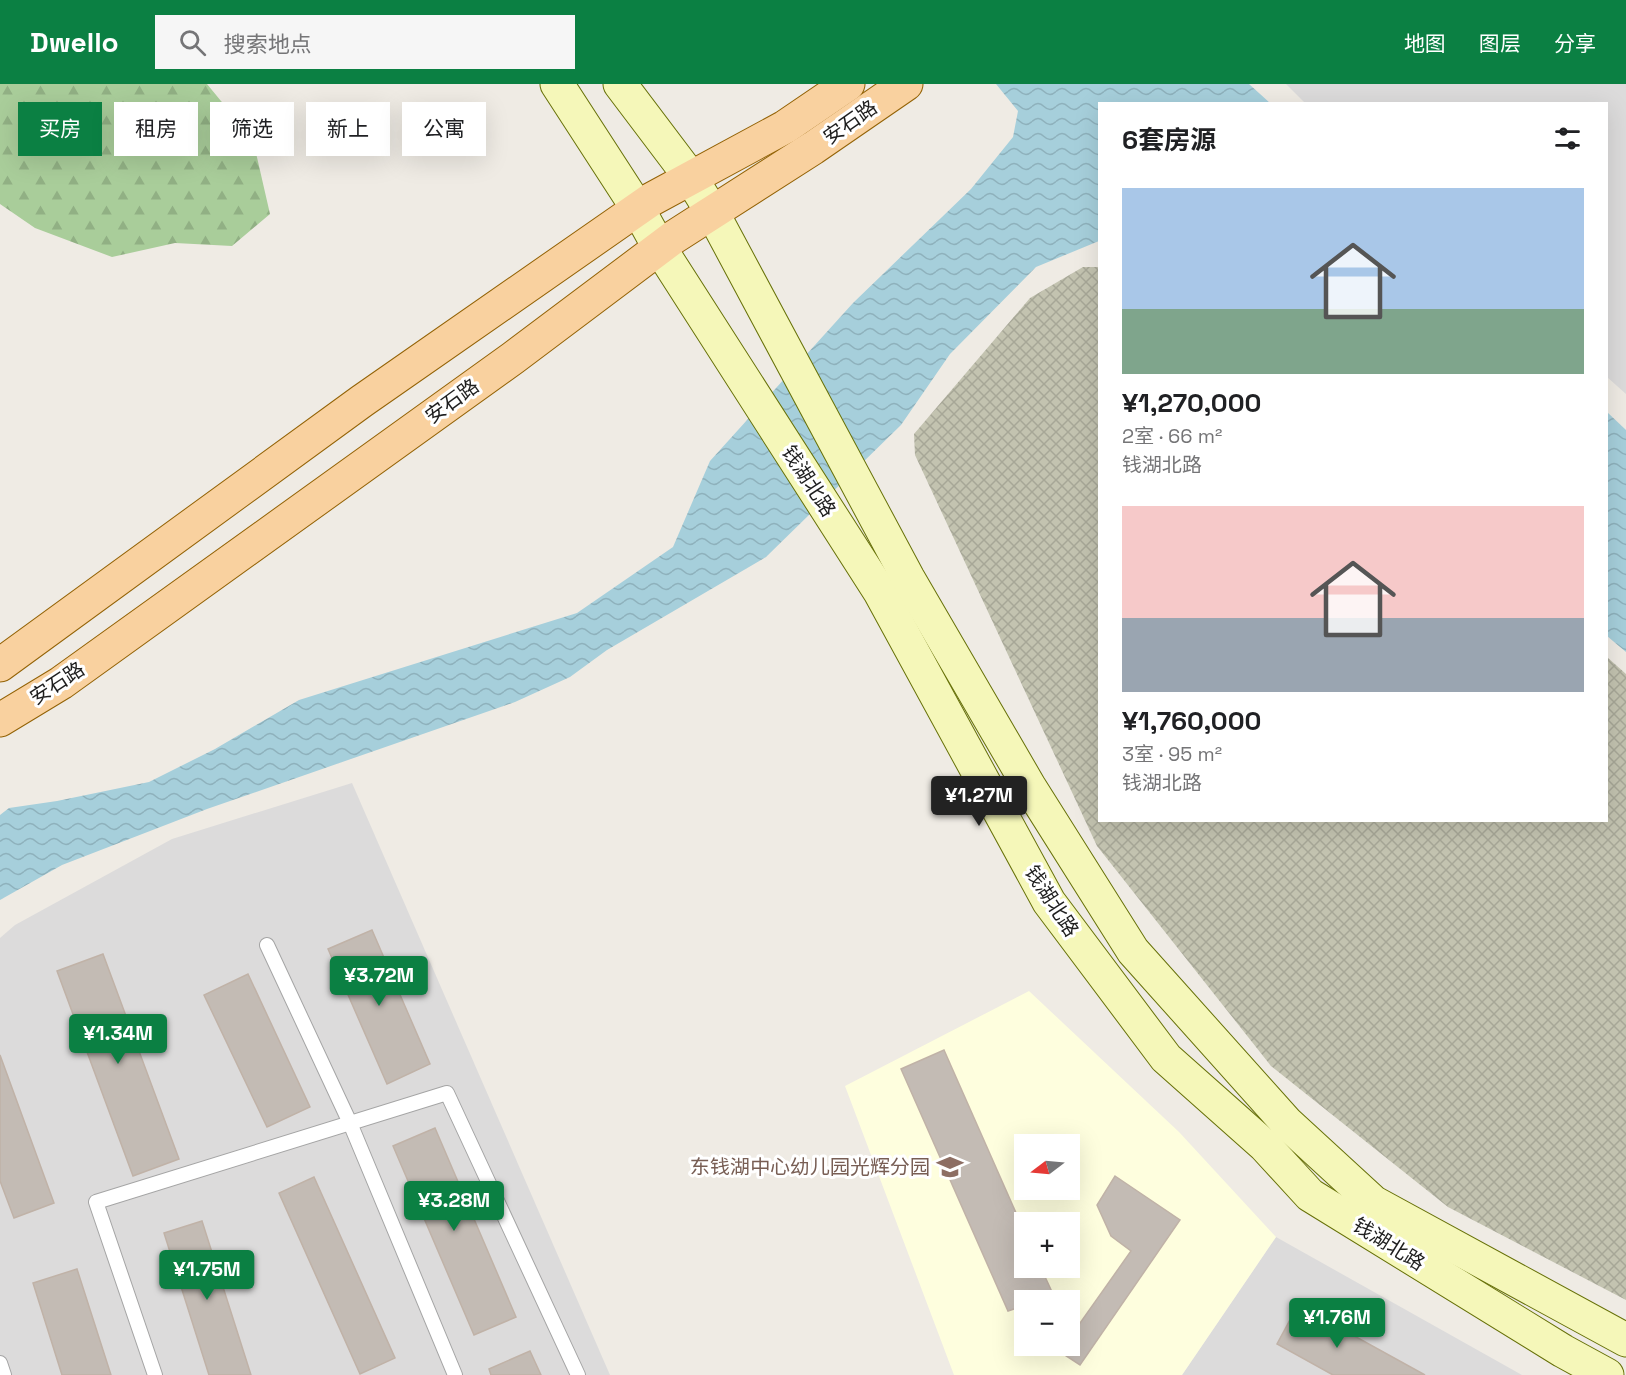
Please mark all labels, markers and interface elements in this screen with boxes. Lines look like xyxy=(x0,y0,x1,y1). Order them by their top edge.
search box xyxy=(155,15,575,69)
text: Dwello xyxy=(30,24,119,60)
icon: search xyxy=(176,26,209,59)
text: 搜索地点 xyxy=(224,30,312,58)
text: 地图 xyxy=(1404,30,1446,57)
text: 图层 xyxy=(1479,30,1521,57)
text: 分享 xyxy=(1554,30,1596,57)
street label: 安石路 xyxy=(818,94,882,150)
chip: 买房 xyxy=(18,102,102,156)
chip: 租房 xyxy=(114,102,198,156)
chip: 筛选 xyxy=(210,102,294,156)
chip: 新上 xyxy=(306,102,390,156)
chip: 公寓 xyxy=(402,102,486,156)
icon: filters xyxy=(1551,122,1584,155)
text: 6套房源 xyxy=(1122,123,1216,157)
icon: home xyxy=(1299,227,1407,335)
street label: 安石路 xyxy=(420,373,484,429)
text: ¥1,270,000 xyxy=(1122,386,1261,420)
text: 2室 · 66 m² xyxy=(1122,423,1222,449)
street label: 钱湖北路 xyxy=(776,440,842,522)
text: 钱湖北路 xyxy=(1122,452,1202,478)
icon: home xyxy=(1299,545,1407,653)
street label: 安石路 xyxy=(25,656,89,710)
text: ¥1,760,000 xyxy=(1122,704,1261,738)
text: 3室 · 95 m² xyxy=(1122,741,1222,767)
text: 钱湖北路 xyxy=(1122,770,1202,796)
pin: ¥1.27M xyxy=(930,776,1028,827)
text: ¥1.27M xyxy=(945,782,1013,808)
street label: 钱湖北路 xyxy=(1019,860,1085,942)
pin: ¥3.72M xyxy=(330,956,428,1007)
text: ¥3.72M xyxy=(344,962,414,988)
pin: ¥1.34M xyxy=(69,1014,167,1065)
text: ¥1.34M xyxy=(83,1020,153,1046)
north arrow xyxy=(1014,1134,1080,1200)
map controls xyxy=(1014,1134,1080,1356)
school or university icon: 东钱湖中心幼儿园光辉分园 xyxy=(935,1152,965,1182)
place label: 东钱湖中心幼儿园光辉分园 xyxy=(690,1154,930,1180)
pin: ¥3.28M xyxy=(405,1181,503,1232)
text: ¥3.28M xyxy=(418,1187,490,1213)
button: + xyxy=(1014,1212,1080,1278)
street label: 钱湖北路 xyxy=(1348,1212,1430,1276)
pin: ¥1.75M xyxy=(158,1250,256,1301)
text: ¥1.75M xyxy=(173,1256,241,1282)
button: − xyxy=(1014,1290,1080,1356)
pin: ¥1.76M xyxy=(1288,1298,1386,1349)
text: ¥1.76M xyxy=(1303,1304,1371,1330)

